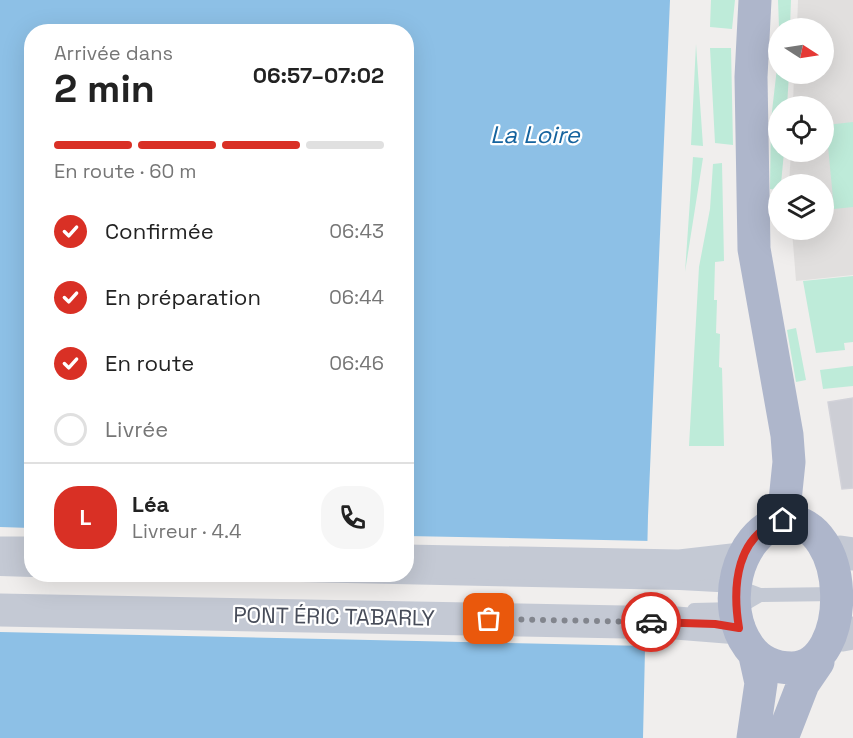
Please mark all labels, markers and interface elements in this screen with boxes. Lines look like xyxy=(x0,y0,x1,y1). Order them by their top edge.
north arrow xyxy=(768,18,834,84)
map controls xyxy=(768,18,834,240)
text: Arrivée dans xyxy=(54,40,173,66)
text: 06:57–07:02 xyxy=(253,61,384,89)
text: 2 min xyxy=(54,64,155,113)
button: locate xyxy=(768,96,834,162)
water label: La Loire xyxy=(490,119,581,150)
text: En route · 60 m xyxy=(54,158,197,184)
button: layers xyxy=(768,174,834,240)
icon: check xyxy=(54,215,87,248)
text: Confirmée xyxy=(105,217,214,245)
text: 06:43 xyxy=(329,218,384,244)
icon: check xyxy=(54,281,87,314)
text: En préparation xyxy=(105,283,261,311)
text: 06:44 xyxy=(329,284,384,310)
icon: check xyxy=(54,347,87,380)
text: En route xyxy=(105,349,194,377)
text: 06:46 xyxy=(329,350,384,376)
text: Livrée xyxy=(105,415,168,443)
button: phone xyxy=(321,486,384,549)
text: Léa xyxy=(132,490,169,518)
pin xyxy=(757,494,808,545)
text: L xyxy=(80,503,91,531)
icon: home xyxy=(766,503,799,536)
text: Livreur · 4.4 xyxy=(132,518,241,544)
courier xyxy=(621,592,681,652)
pin xyxy=(463,593,514,644)
street label: PONT ÉRIC TABARLY xyxy=(233,600,436,632)
icon: bag xyxy=(472,602,505,635)
icon: car xyxy=(635,606,668,639)

